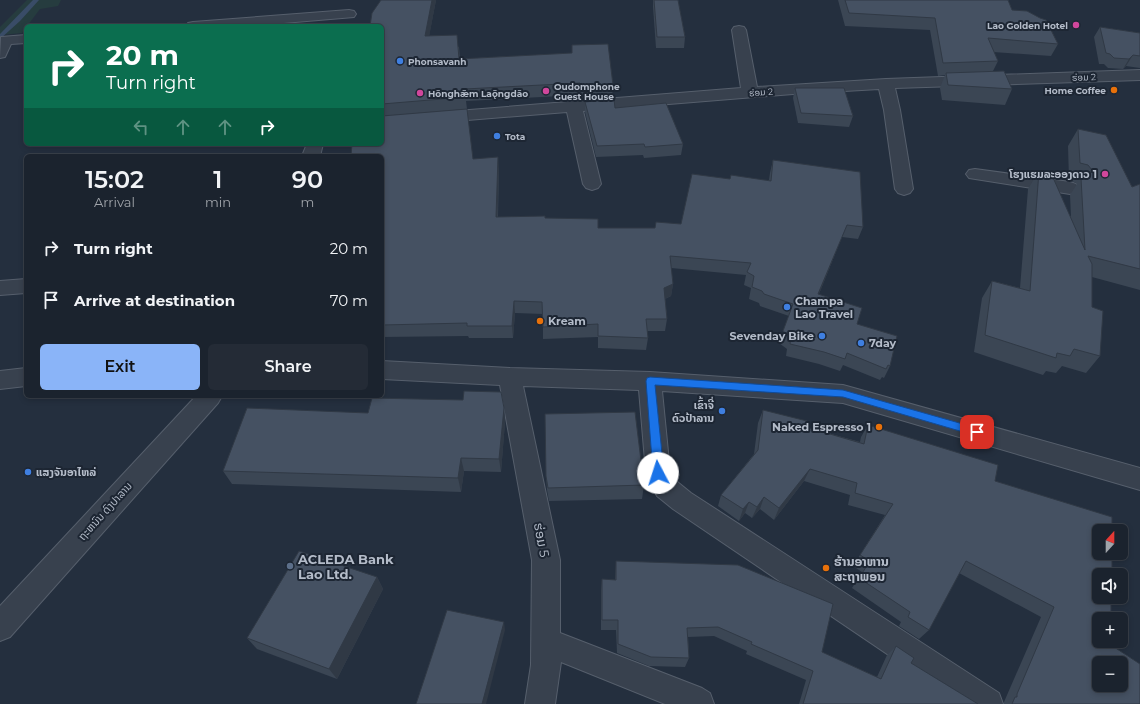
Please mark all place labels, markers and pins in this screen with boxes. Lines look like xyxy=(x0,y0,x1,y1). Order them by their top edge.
place label: Lao Golden Hotel xyxy=(987,20,1068,31)
marker: Lao Golden Hotel xyxy=(1071,20,1081,30)
marker: Phonsavanh xyxy=(395,56,405,66)
place label: Phonsavanh xyxy=(408,56,466,67)
place label: Oudomphone Guest House xyxy=(554,81,620,102)
place label: Home Coffee xyxy=(1045,85,1106,96)
marker: Home Coffee xyxy=(1109,85,1119,95)
marker: Oudomphone Guest House xyxy=(541,86,551,96)
marker: Hōnghǣm Laǭngdāo xyxy=(415,88,425,98)
place label: Hōnghǣm Laǭngdāo xyxy=(428,88,528,99)
marker: Tota xyxy=(492,131,502,141)
place label: Tota xyxy=(505,131,525,142)
place label: ໂຮງແຮມລະອອງດາວ 1 xyxy=(1008,167,1097,181)
marker: ໂຮງແຮມລະອອງດາວ 1 xyxy=(1100,169,1110,179)
place label: Champa Lao Travel xyxy=(795,294,853,321)
marker: Champa Lao Travel xyxy=(782,302,792,312)
place label: Kream xyxy=(548,314,586,328)
marker: Kream xyxy=(535,316,545,326)
place label: Sevenday Bike xyxy=(730,329,814,343)
marker: Sevenday Bike xyxy=(817,331,827,341)
place label: 7day xyxy=(869,336,897,350)
marker: 7day xyxy=(856,338,866,348)
place label: ເຂົ້າຈີ່ ດົວປ້າລານ xyxy=(672,396,715,425)
marker: ເຂົ້າຈີ່ ດົວປ້າລານ xyxy=(717,406,727,416)
pin xyxy=(960,415,994,449)
place label: Naked Espresso 1 xyxy=(772,420,871,434)
marker: Naked Espresso 1 xyxy=(874,422,884,432)
place label: ແສງຈັນອາໄຫລ່ xyxy=(36,465,96,479)
marker: ແສງຈັນອາໄຫລ່ xyxy=(23,467,33,477)
place label: ACLEDA Bank Lao Ltd. xyxy=(297,551,394,582)
place label: ຮ້ານອາຫານ ສະຖາພອນ xyxy=(834,553,889,584)
marker: ACLEDA Bank Lao Ltd. xyxy=(285,561,295,571)
marker: ຮ້ານອາຫານ ສະຖາພອນ xyxy=(821,563,831,573)

